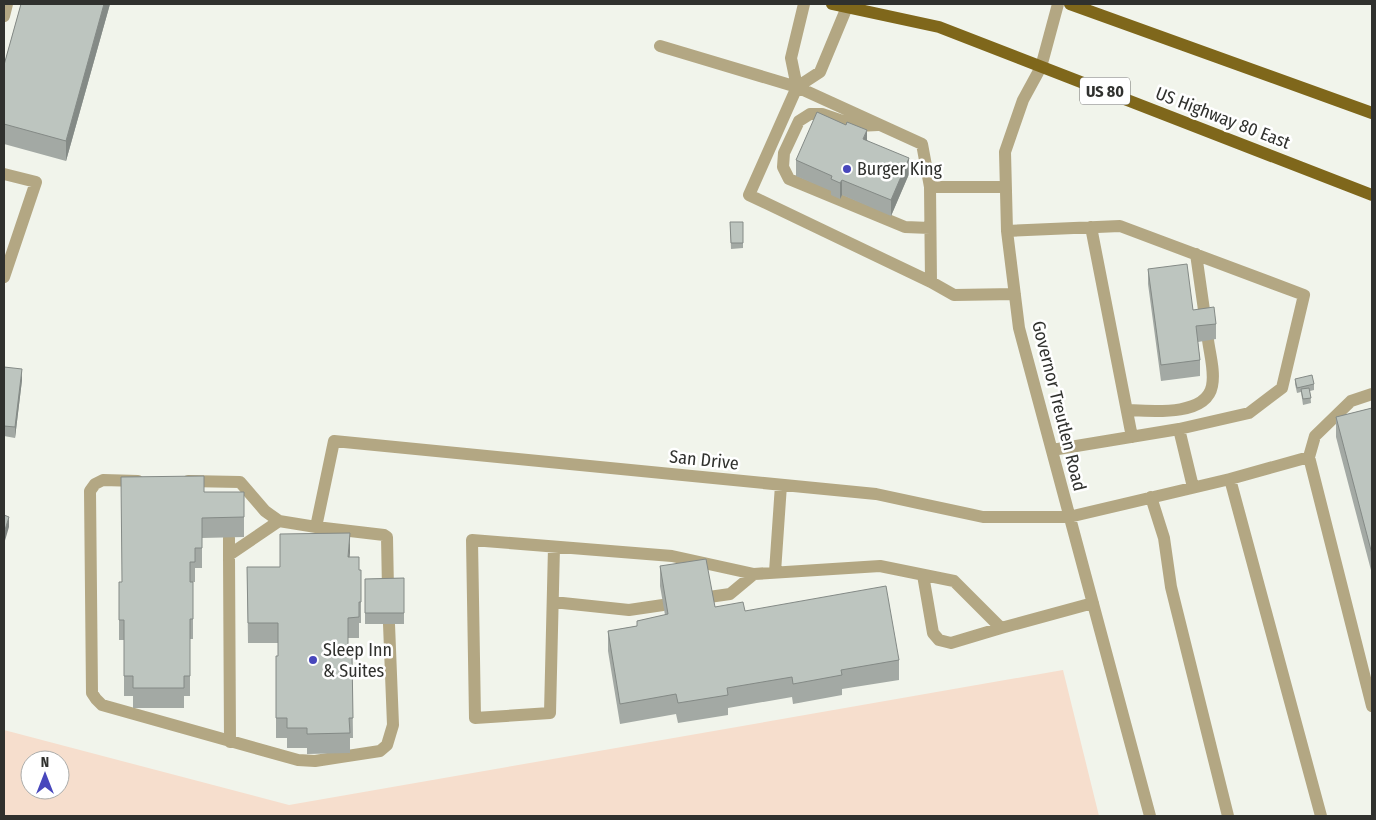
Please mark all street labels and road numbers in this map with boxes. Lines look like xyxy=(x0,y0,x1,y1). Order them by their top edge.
road number: US 80 xyxy=(1080,78,1130,104)
street label: US Highway 80 East xyxy=(1153,82,1294,154)
street label: Governor Treutlen Road xyxy=(1027,319,1091,493)
street label: San Drive xyxy=(668,445,740,475)

